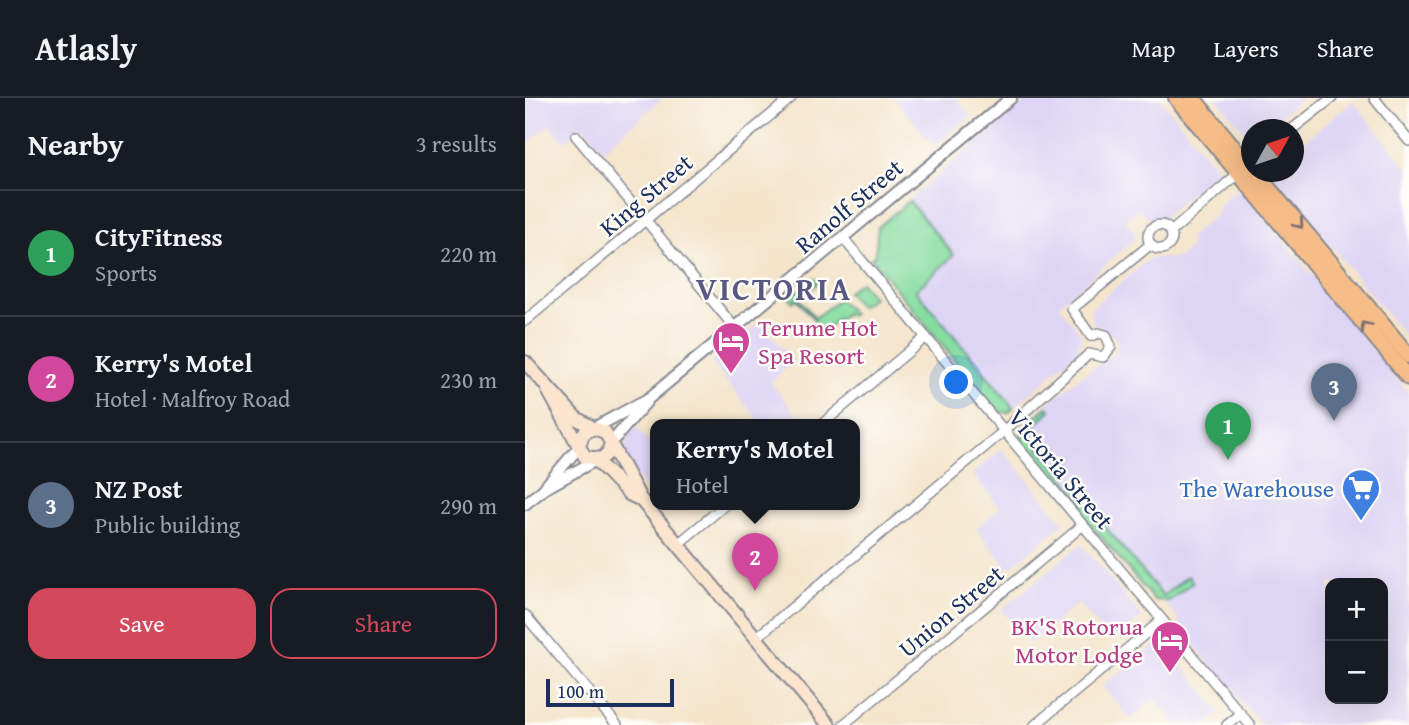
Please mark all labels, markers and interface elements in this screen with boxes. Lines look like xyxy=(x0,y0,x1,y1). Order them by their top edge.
text: Atlasly xyxy=(35,24,137,72)
text: Map xyxy=(1132,31,1175,66)
text: Layers xyxy=(1213,31,1279,66)
text: Share xyxy=(1317,31,1374,66)
north arrow xyxy=(1241,119,1304,182)
text: Nearby xyxy=(28,122,124,166)
text: 3 results xyxy=(416,127,497,160)
street label: King Street xyxy=(592,145,701,245)
street label: Ranolf Street xyxy=(787,150,911,262)
one-way arrow xyxy=(1290,216,1303,228)
text: CityFitness xyxy=(95,217,223,256)
text: 1 xyxy=(45,237,57,270)
text: 220 m xyxy=(440,237,497,270)
text: Sports xyxy=(95,256,157,289)
district label: VICTORIA xyxy=(696,265,852,312)
place label: Terume Hot Spa Resort xyxy=(758,310,878,373)
hotel icon: Terume Hot Spa Resort xyxy=(710,320,752,375)
one-way arrow xyxy=(1361,321,1374,333)
text: Kerry's Motel xyxy=(95,343,252,382)
text: 2 xyxy=(45,363,57,396)
text: 230 m xyxy=(440,363,497,396)
pin: 3 xyxy=(1311,363,1357,421)
your location xyxy=(939,365,973,399)
text: Hotel · Malfroy Road xyxy=(95,382,290,415)
street label: Victoria Street xyxy=(1000,401,1122,537)
pin: 1 xyxy=(1205,402,1251,460)
popup xyxy=(650,419,860,510)
text: Kerry's Motel xyxy=(676,429,834,468)
supermarket icon: The Warehouse xyxy=(1340,467,1382,522)
text: Hotel xyxy=(676,468,729,501)
text: NZ Post xyxy=(95,469,182,508)
place label: The Warehouse xyxy=(1179,471,1334,506)
text: 3 xyxy=(45,489,57,522)
text: 290 m xyxy=(440,489,497,522)
text: Public building xyxy=(95,508,240,541)
pin: 2 xyxy=(732,533,778,591)
street label: Union Street xyxy=(891,556,1012,665)
map controls xyxy=(1325,578,1388,704)
button: + xyxy=(1325,578,1388,641)
button: Save xyxy=(28,588,256,659)
button: Share xyxy=(270,588,497,659)
place label: BK'S Rotorua Motor Lodge xyxy=(1011,609,1144,672)
hotel icon: BK'S Rotorua Motor Lodge xyxy=(1149,619,1191,674)
button: − xyxy=(1325,641,1388,704)
scale bar xyxy=(546,676,674,708)
text: 100 m xyxy=(557,677,604,705)

